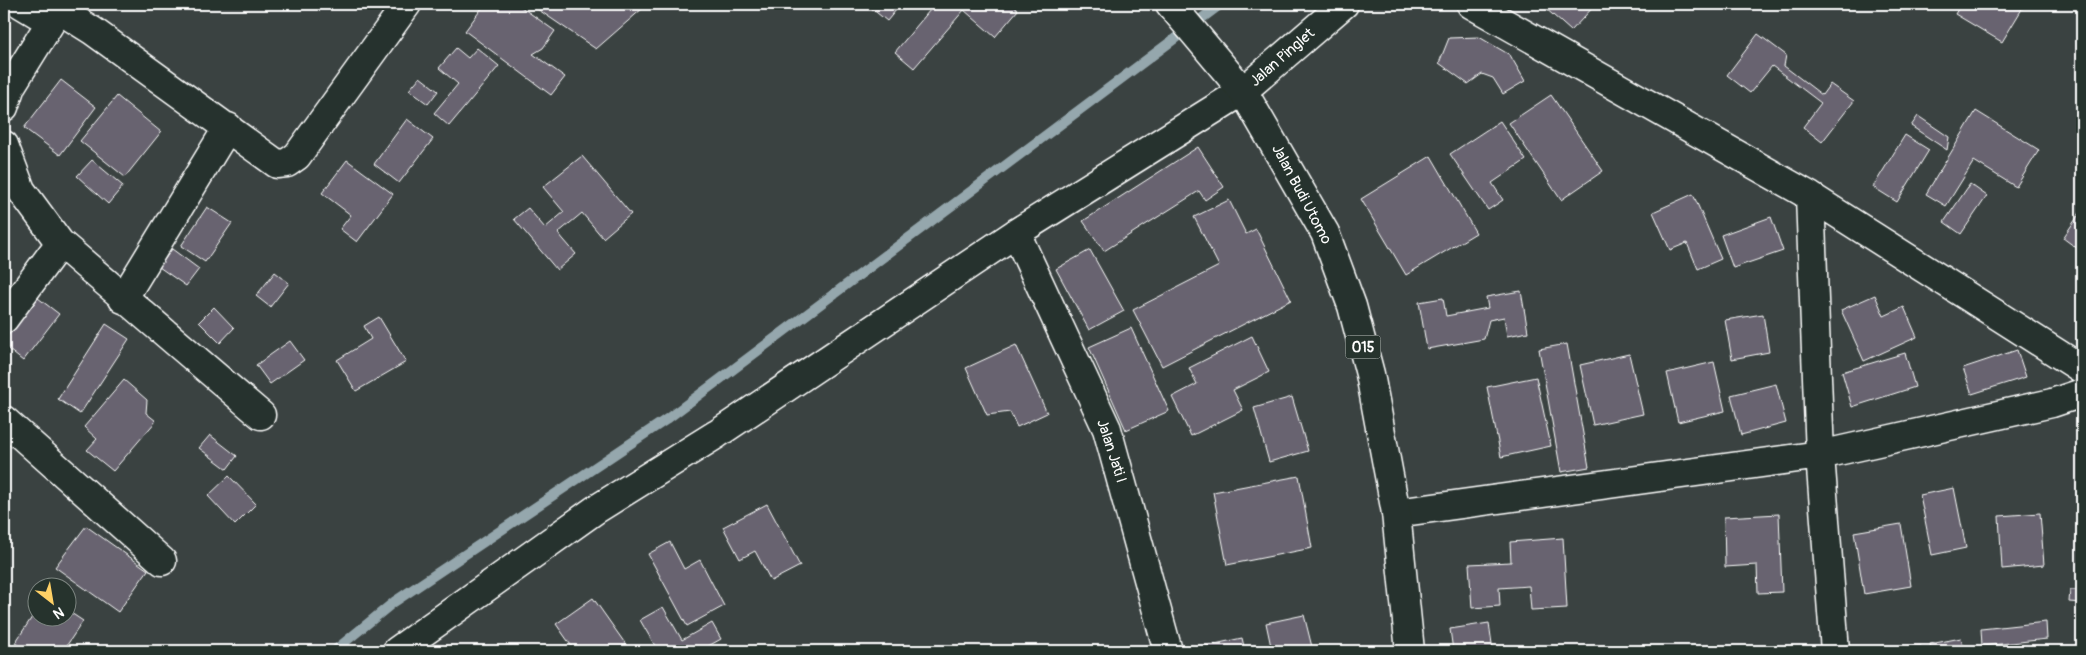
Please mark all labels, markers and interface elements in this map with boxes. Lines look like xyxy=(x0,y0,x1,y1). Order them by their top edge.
street label: Jalan Pinglet xyxy=(1246,23,1319,91)
street label: Jalan Budi Utomo xyxy=(1267,141,1336,247)
road number: 015 xyxy=(1346,336,1380,358)
street label: Jalan Jati I xyxy=(1092,417,1131,485)
north arrow xyxy=(28,578,78,628)
text: N xyxy=(50,603,67,622)

